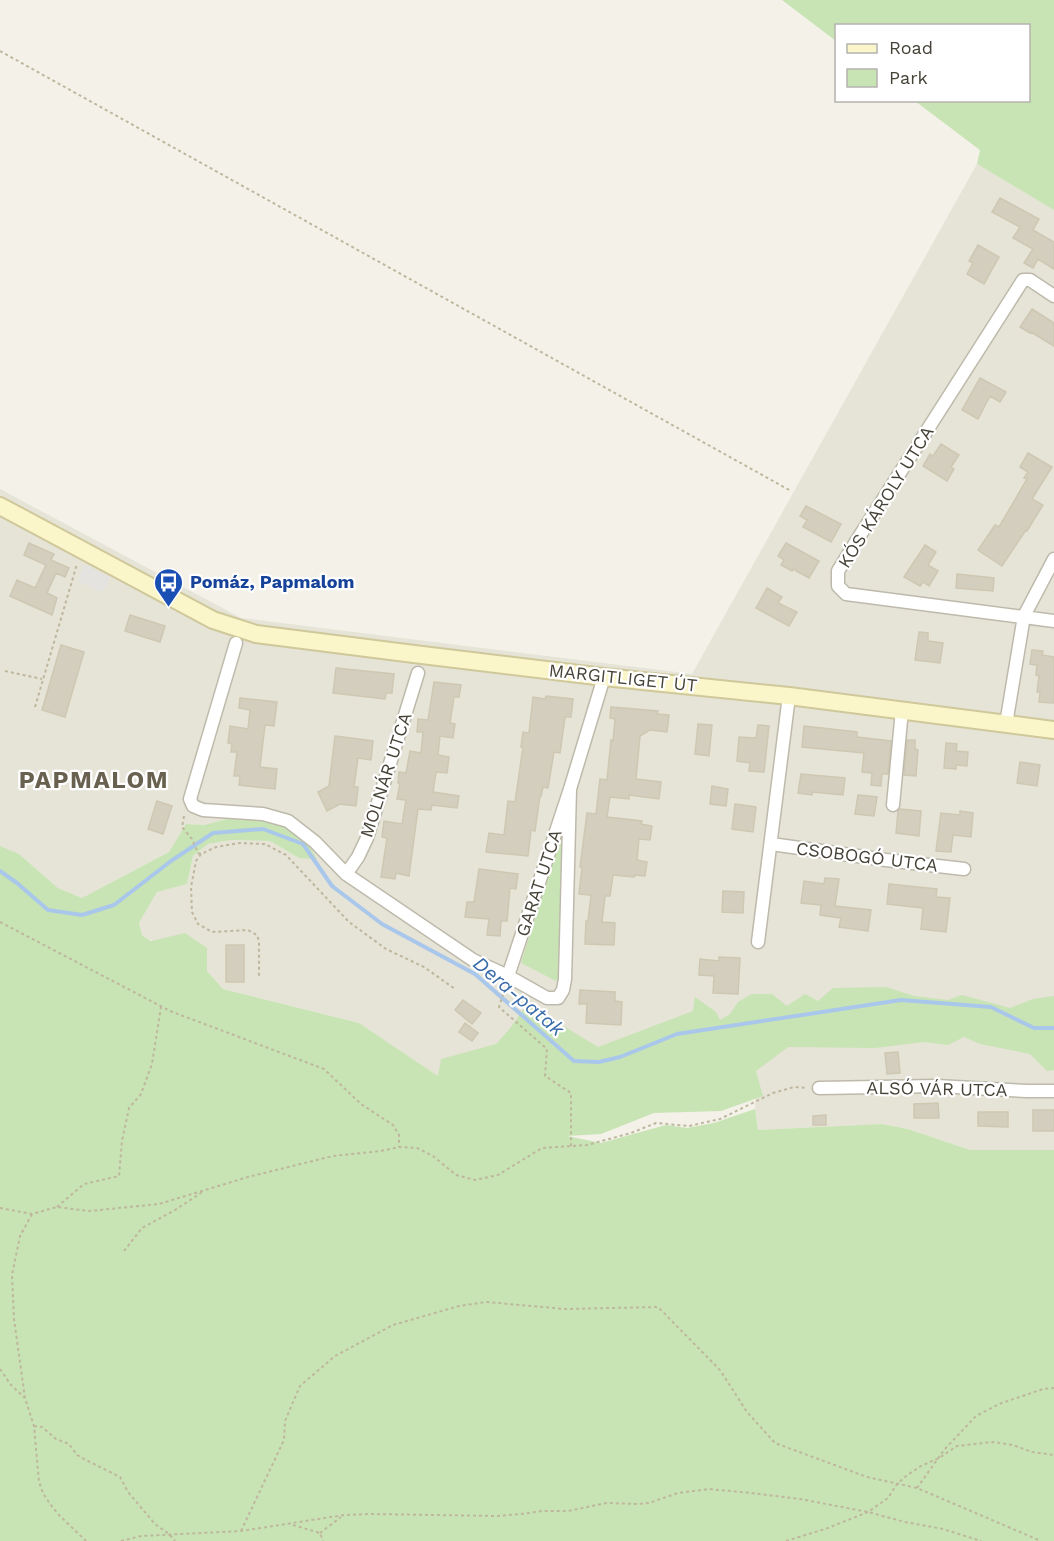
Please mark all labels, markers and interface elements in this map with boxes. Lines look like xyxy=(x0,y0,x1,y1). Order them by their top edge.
legend xyxy=(835,24,1030,102)
text: Road xyxy=(889,37,933,58)
text: Park xyxy=(889,67,928,88)
street label: KÓS KÁROLY UTCA xyxy=(833,422,938,572)
bus stop icon: Pomáz, Papmalom xyxy=(153,566,185,608)
place label: Pomáz, Papmalom xyxy=(190,571,354,592)
street label: MARGITLIGET ÚT xyxy=(548,659,698,696)
street label: MOLNÁR UTCA xyxy=(355,710,416,840)
district label: PAPMALOM xyxy=(19,766,169,794)
street label: GARAT UTCA xyxy=(511,827,566,939)
street label: CSOBOGÓ UTCA xyxy=(795,837,939,876)
water label: Dera-patak xyxy=(469,951,570,1042)
street label: ALSÓ VÁR UTCA xyxy=(866,1077,1008,1100)

